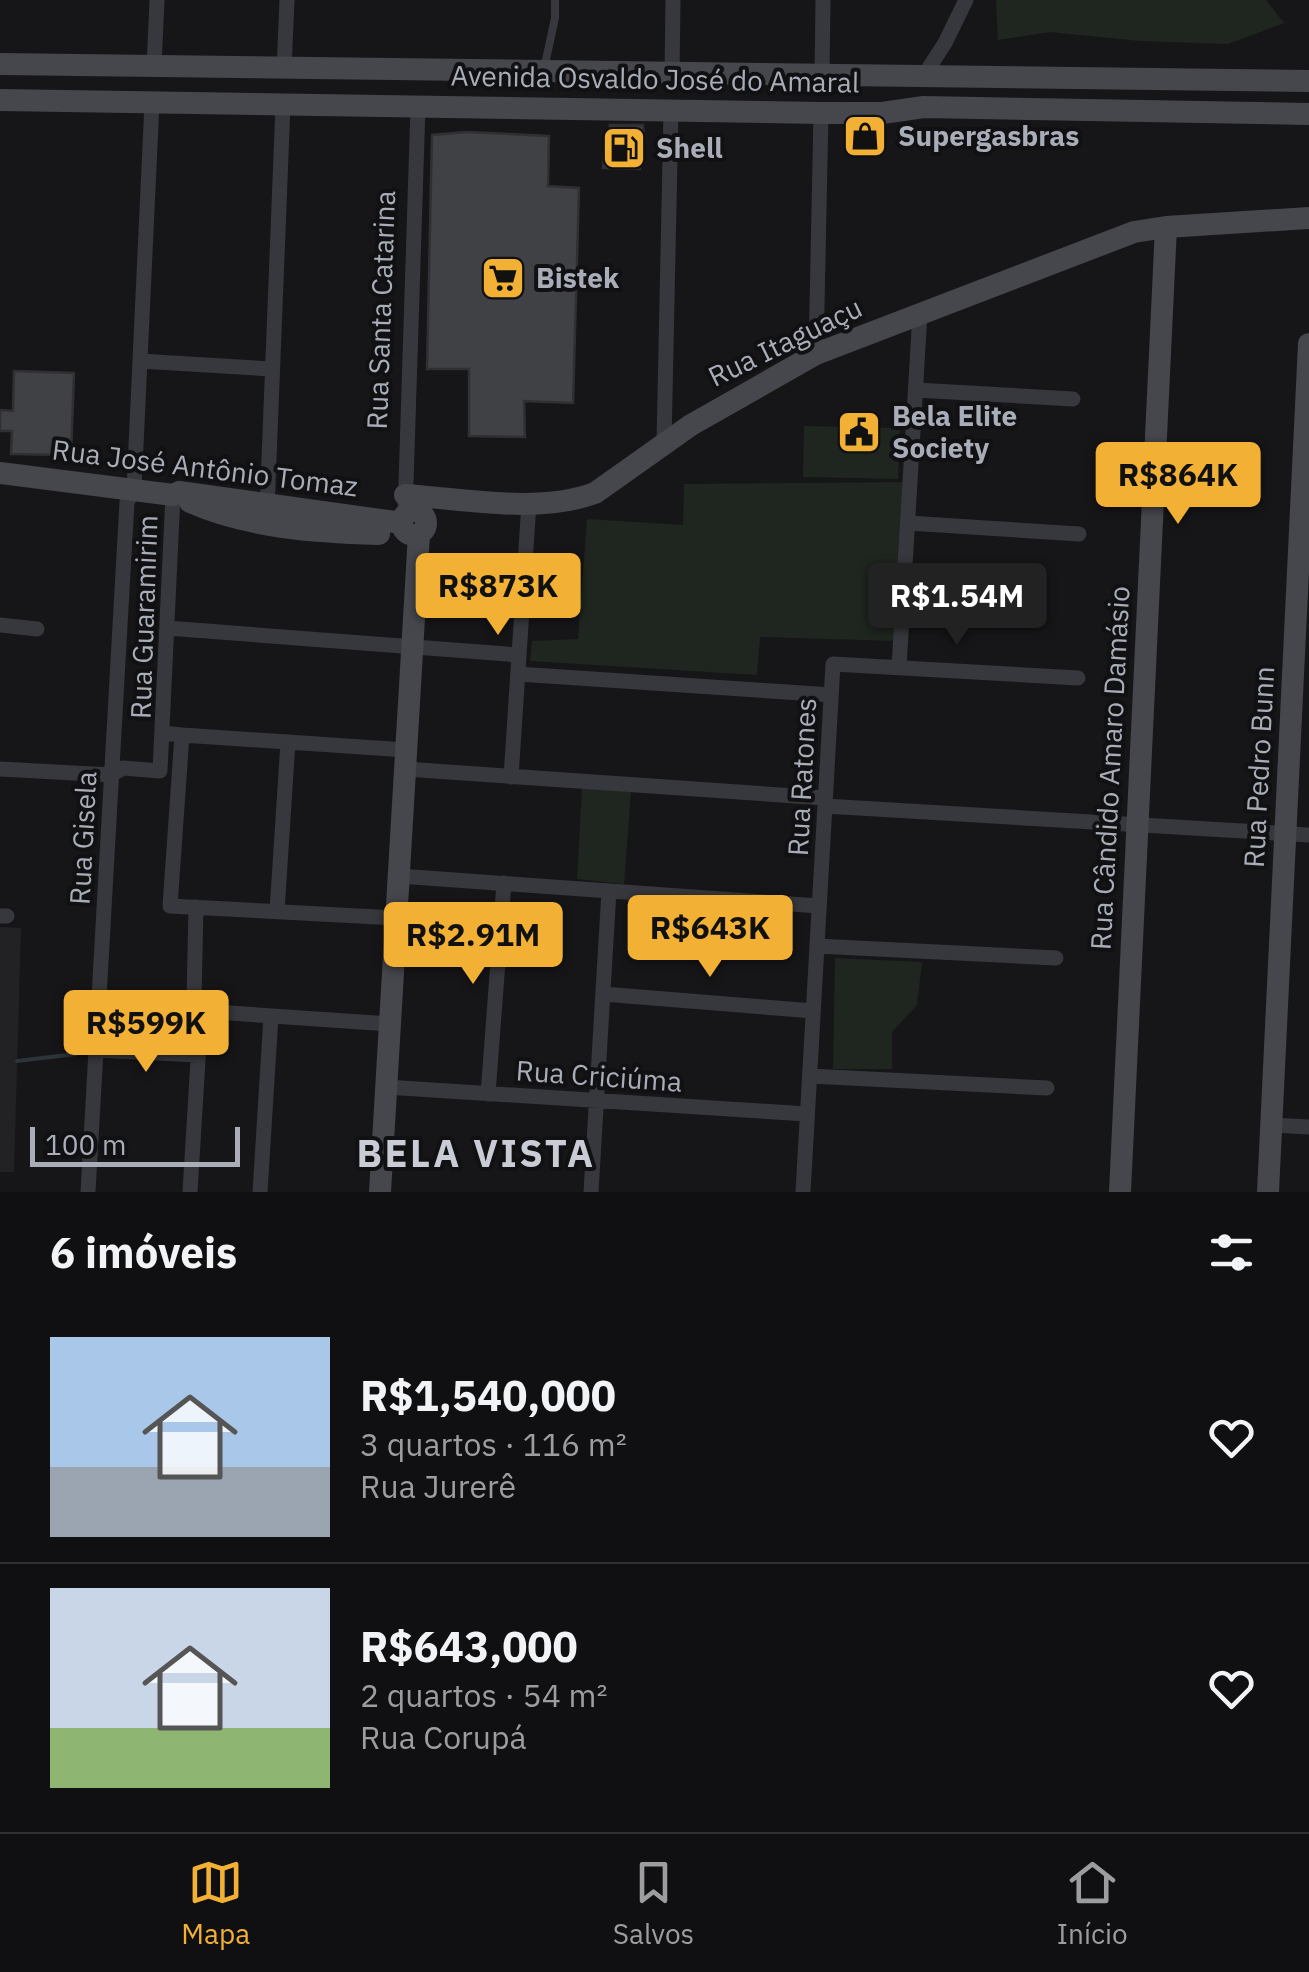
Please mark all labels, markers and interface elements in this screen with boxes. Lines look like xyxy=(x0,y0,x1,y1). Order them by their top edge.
street label: Avenida Osvaldo José do Amaral xyxy=(450,56,860,101)
shop icon: Supergasbras xyxy=(842,113,888,159)
place label: Supergasbras xyxy=(898,117,1079,154)
fuel station icon: Shell xyxy=(601,125,647,171)
place label: Shell xyxy=(656,129,723,166)
street label: Rua Santa Catarina xyxy=(358,190,403,430)
supermarket icon: Bistek xyxy=(480,255,526,301)
place label: Bistek xyxy=(536,259,620,296)
street label: Rua Itaguaçu xyxy=(702,288,868,395)
place label: Bela Elite Society xyxy=(892,397,1017,466)
public building icon: Bela Elite Society xyxy=(836,409,882,455)
street label: Rua José Antônio Tomaz xyxy=(50,430,360,505)
pin: R$864K xyxy=(1097,442,1259,527)
text: R$864K xyxy=(1118,453,1238,495)
street label: Rua Guaramirim xyxy=(121,514,166,720)
pin: R$873K xyxy=(417,553,579,638)
pin: R$1.54M xyxy=(865,563,1049,648)
text: R$873K xyxy=(438,564,558,606)
text: R$1.54M xyxy=(890,574,1024,616)
street label: Rua Cândido Amaro Damásio xyxy=(1081,585,1138,951)
street label: Rua Pedro Bunn xyxy=(1235,665,1282,869)
street label: Rua Ratones xyxy=(779,697,824,857)
street label: Rua Gisela xyxy=(61,770,104,906)
pin: R$643K xyxy=(629,895,791,980)
pin: R$2.91M xyxy=(381,902,565,987)
text: R$643K xyxy=(650,906,770,948)
text: R$2.91M xyxy=(406,913,540,955)
pin: R$599K xyxy=(65,990,227,1075)
text: R$599K xyxy=(86,1001,206,1043)
street label: Rua Criciúma xyxy=(515,1051,683,1100)
scale bar xyxy=(30,1122,240,1166)
text: 100 m xyxy=(45,1126,126,1163)
district label: BELA VISTA xyxy=(357,1128,595,1177)
text: 6 imóveis xyxy=(50,1225,237,1280)
icon: filters xyxy=(1204,1225,1259,1280)
text: R$1,540,000 xyxy=(360,1368,616,1423)
icon: home xyxy=(130,1377,250,1497)
icon: heart xyxy=(1204,1410,1259,1465)
text: 3 quartos · 116 m² xyxy=(360,1423,627,1465)
text: Rua Jurerê xyxy=(360,1465,516,1507)
text: R$643,000 xyxy=(360,1619,578,1674)
icon: home xyxy=(130,1628,250,1748)
icon: heart xyxy=(1204,1661,1259,1716)
text: 2 quartos · 54 m² xyxy=(360,1674,608,1716)
text: Rua Corupá xyxy=(360,1716,527,1758)
tab: Mapa xyxy=(181,1855,250,1952)
tab: Salvos xyxy=(613,1855,694,1952)
tab: Início xyxy=(1057,1855,1128,1952)

